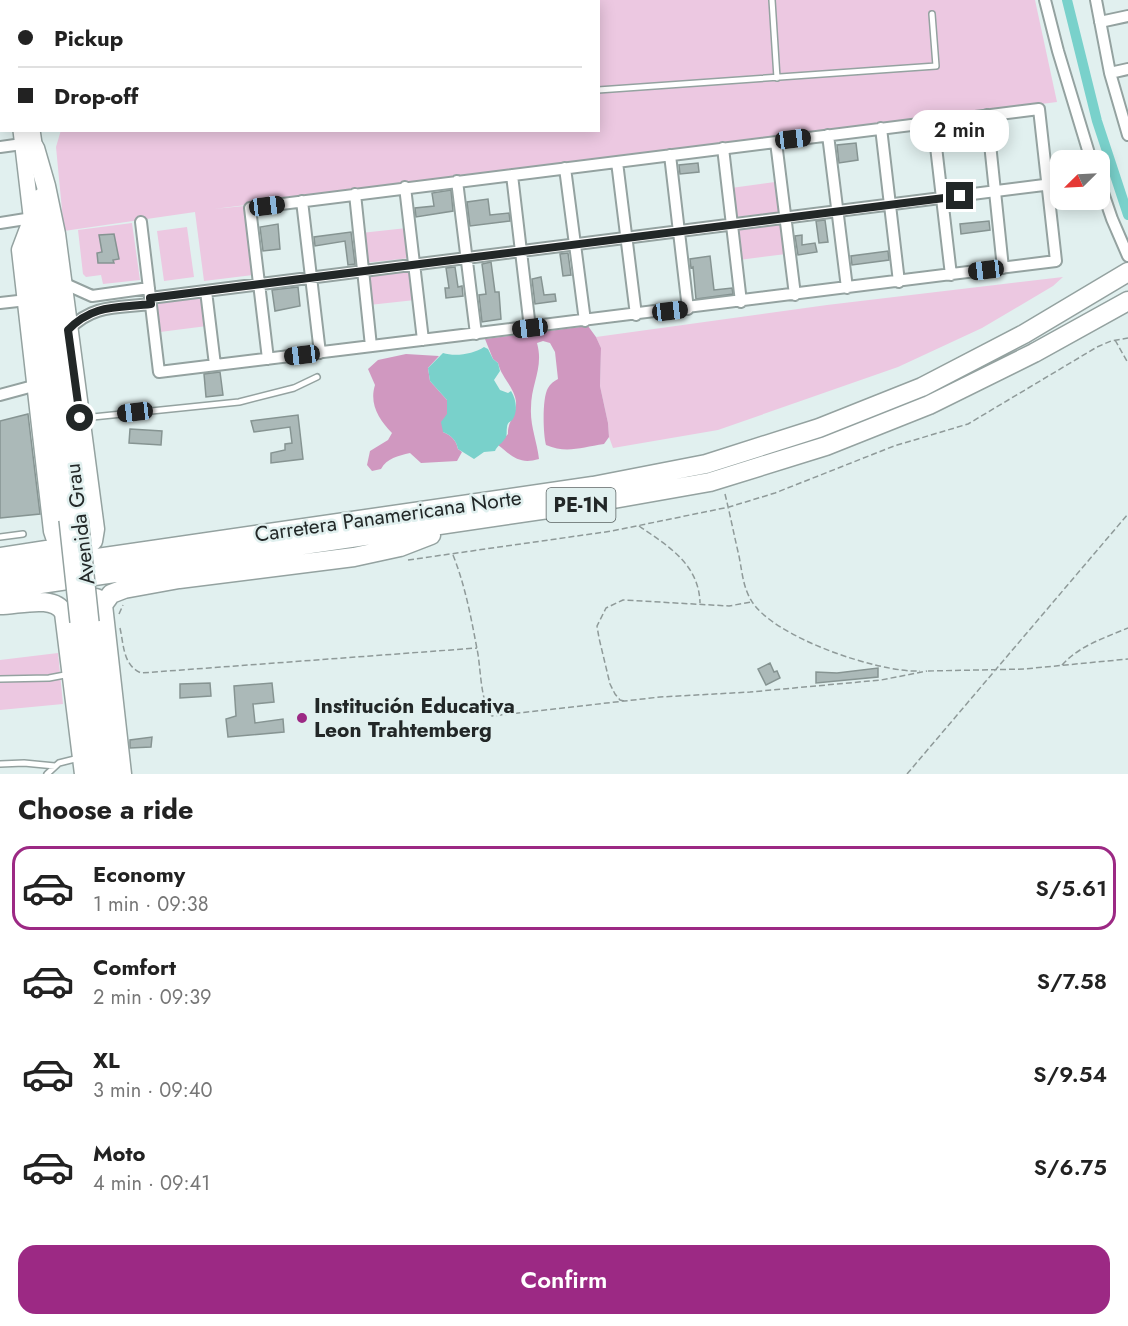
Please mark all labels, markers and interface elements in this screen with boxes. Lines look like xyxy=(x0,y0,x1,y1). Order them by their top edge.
text: Pickup xyxy=(54,22,123,54)
text: Drop-off xyxy=(54,80,138,112)
callout: 2 min xyxy=(910,109,1010,151)
text: 2 min xyxy=(934,116,985,145)
car xyxy=(774,128,812,150)
north arrow xyxy=(1050,150,1110,210)
map controls xyxy=(1050,150,1110,210)
route end xyxy=(946,182,973,209)
car xyxy=(248,195,286,217)
car xyxy=(967,259,1005,281)
car xyxy=(651,300,689,322)
car xyxy=(511,317,549,339)
car xyxy=(283,344,321,366)
car xyxy=(116,401,154,423)
route start xyxy=(66,404,93,431)
street label: Avenida Grau xyxy=(58,462,102,586)
street label: Carretera Panamericana Norte xyxy=(253,482,524,550)
road number: PE-1N xyxy=(546,488,616,522)
place label: Institución Educativa Leon Trahtemberg xyxy=(314,691,515,745)
marker: Institución Educativa Leon Trahtemberg xyxy=(295,711,309,725)
text: Choose a ride xyxy=(18,790,193,829)
text: Economy xyxy=(93,858,185,890)
icon: car xyxy=(21,861,75,915)
text: S/5.61 xyxy=(1036,872,1107,904)
text: 1 min · 09:38 xyxy=(93,890,209,919)
text: Comfort xyxy=(93,951,176,983)
icon: car xyxy=(21,954,75,1008)
text: S/7.58 xyxy=(1037,965,1107,997)
text: 2 min · 09:39 xyxy=(93,983,212,1012)
text: XL xyxy=(93,1044,120,1076)
icon: car xyxy=(21,1047,75,1101)
text: S/9.54 xyxy=(1033,1058,1107,1090)
text: 3 min · 09:40 xyxy=(93,1076,212,1105)
text: Moto xyxy=(93,1137,146,1169)
icon: car xyxy=(21,1140,75,1194)
text: S/6.75 xyxy=(1034,1151,1107,1183)
text: 4 min · 09:41 xyxy=(93,1169,210,1198)
button: Confirm xyxy=(18,1245,1110,1314)

